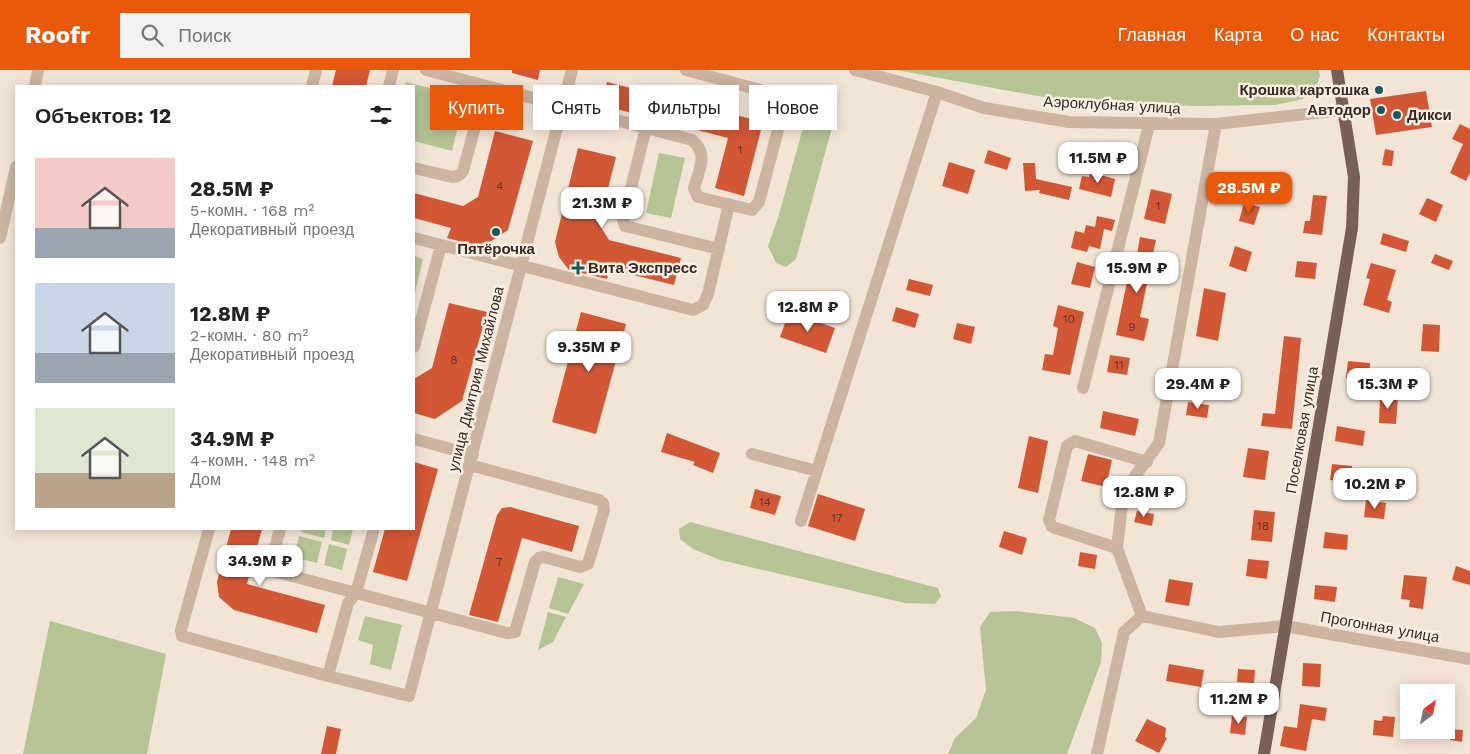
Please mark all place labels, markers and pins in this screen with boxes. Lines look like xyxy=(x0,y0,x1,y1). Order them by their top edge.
place label: Крошка картошка xyxy=(1239,81,1370,99)
marker: Крошка картошка xyxy=(1373,84,1385,96)
place label: Автодор xyxy=(1307,101,1371,119)
marker: Автодор xyxy=(1375,104,1387,116)
place label: Дикси xyxy=(1407,106,1452,124)
marker: Дикси xyxy=(1391,109,1403,121)
pin: 11.5M ₽ xyxy=(1052,142,1144,184)
pin: 28.5M ₽ xyxy=(1203,172,1295,214)
pin: 21.3M ₽ xyxy=(556,186,648,229)
marker: Пятёрочка xyxy=(490,226,502,238)
place label: Пятёрочка xyxy=(457,240,536,258)
pin: 15.9M ₽ xyxy=(1091,252,1183,294)
place label: Вита Экспресс xyxy=(588,259,697,277)
marker: Вита Экспресс xyxy=(572,262,584,274)
pin: 12.8M ₽ xyxy=(762,290,854,333)
pin: 9.35M ₽ xyxy=(543,330,635,373)
pin: 29.4M ₽ xyxy=(1152,368,1244,410)
pin: 15.3M ₽ xyxy=(1342,368,1434,410)
pin: 10.2M ₽ xyxy=(1329,468,1421,510)
pin: 12.8M ₽ xyxy=(1098,476,1190,518)
pin: 34.9M ₽ xyxy=(214,544,306,587)
pin: 11.2M ₽ xyxy=(1193,682,1285,725)

